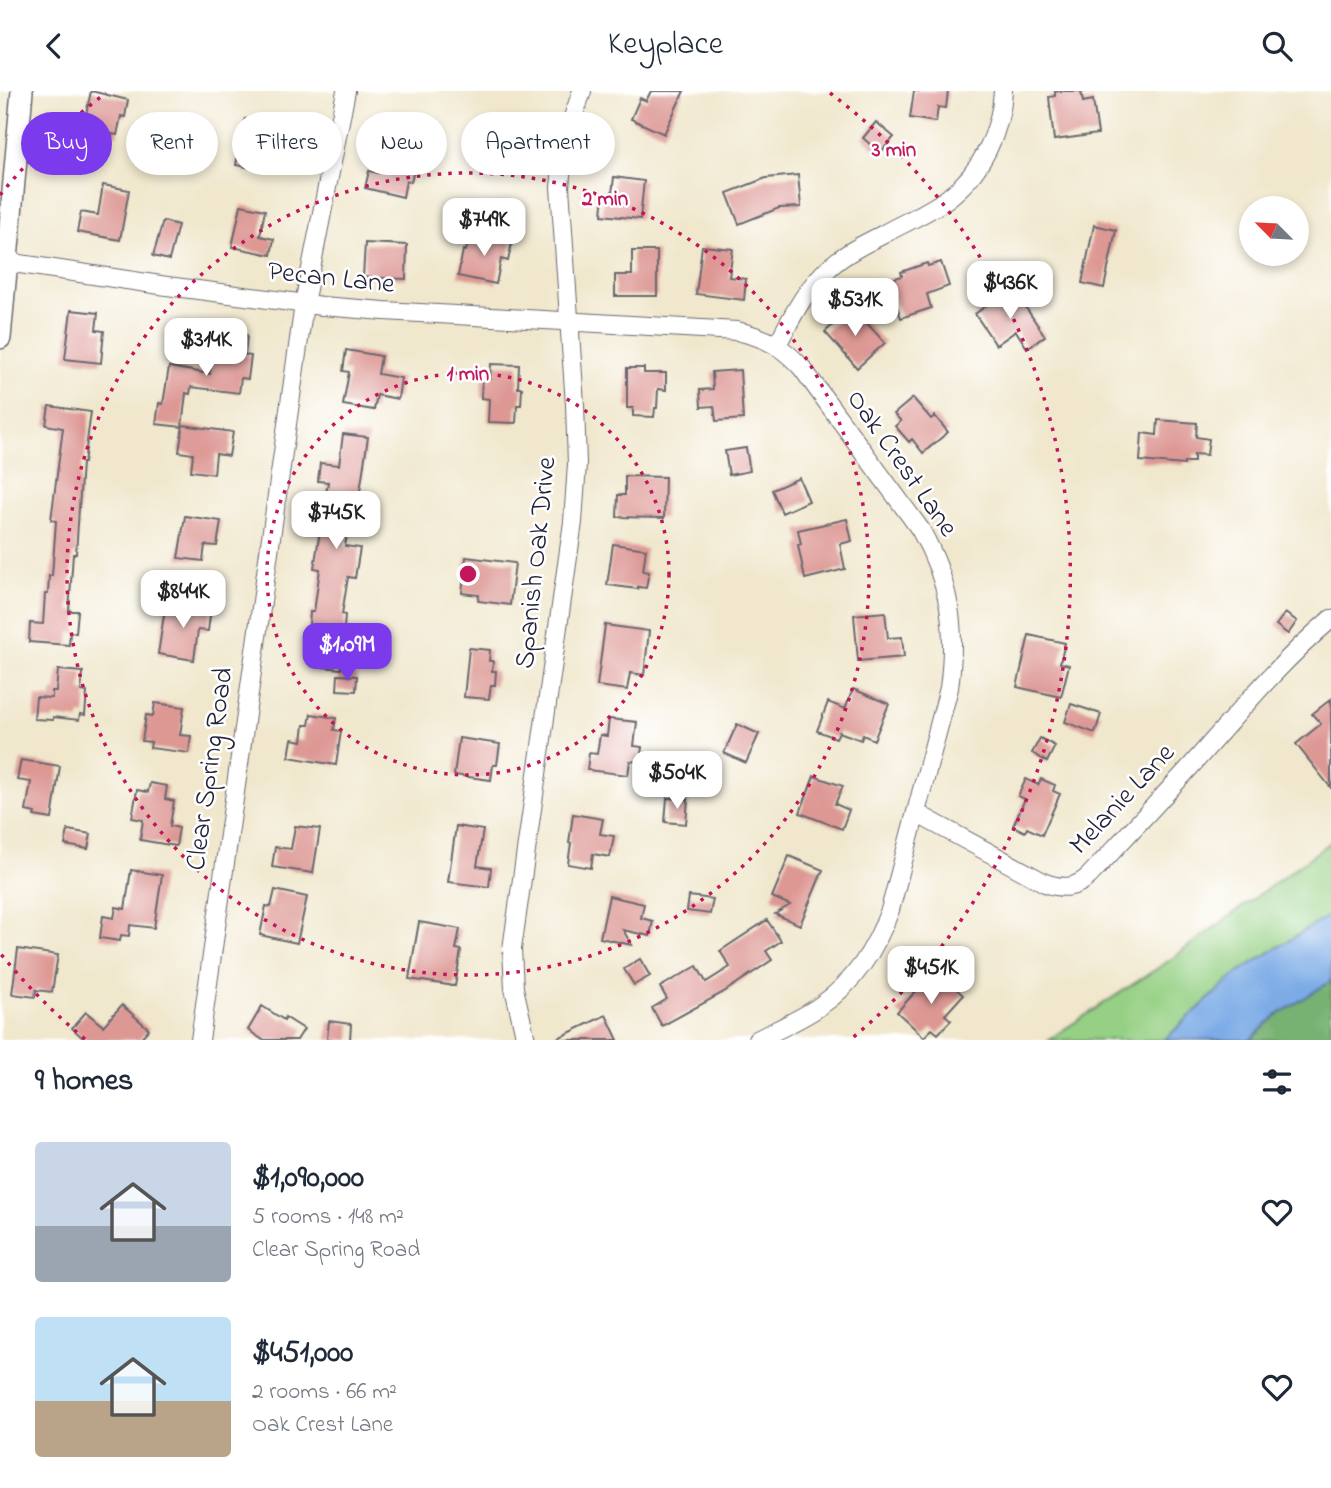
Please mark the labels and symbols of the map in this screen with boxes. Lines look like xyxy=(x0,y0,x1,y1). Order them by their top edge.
text: 3 min xyxy=(871,136,916,166)
text: 2 min xyxy=(581,185,628,215)
north arrow xyxy=(1239,196,1309,266)
pin: $749K xyxy=(435,199,533,258)
street label: Pecan Lane xyxy=(266,252,397,306)
pin: $436K xyxy=(961,261,1059,321)
pin: $531K xyxy=(806,279,904,338)
pin: $314K xyxy=(157,319,255,378)
text: 1 min xyxy=(447,360,489,390)
street label: Oak Crest Lane xyxy=(835,382,967,547)
street label: Spanish Oak Drive xyxy=(505,455,569,671)
pin: $745K xyxy=(287,491,385,551)
centre of rings xyxy=(456,562,480,586)
pin: $844K xyxy=(134,571,232,630)
pin: $1.09M xyxy=(290,623,404,683)
street label: Clear Spring Road xyxy=(176,665,246,873)
street label: Melanie Lane xyxy=(1060,735,1186,865)
pin: $504K xyxy=(628,751,726,811)
pin: $451K xyxy=(882,947,980,1006)

